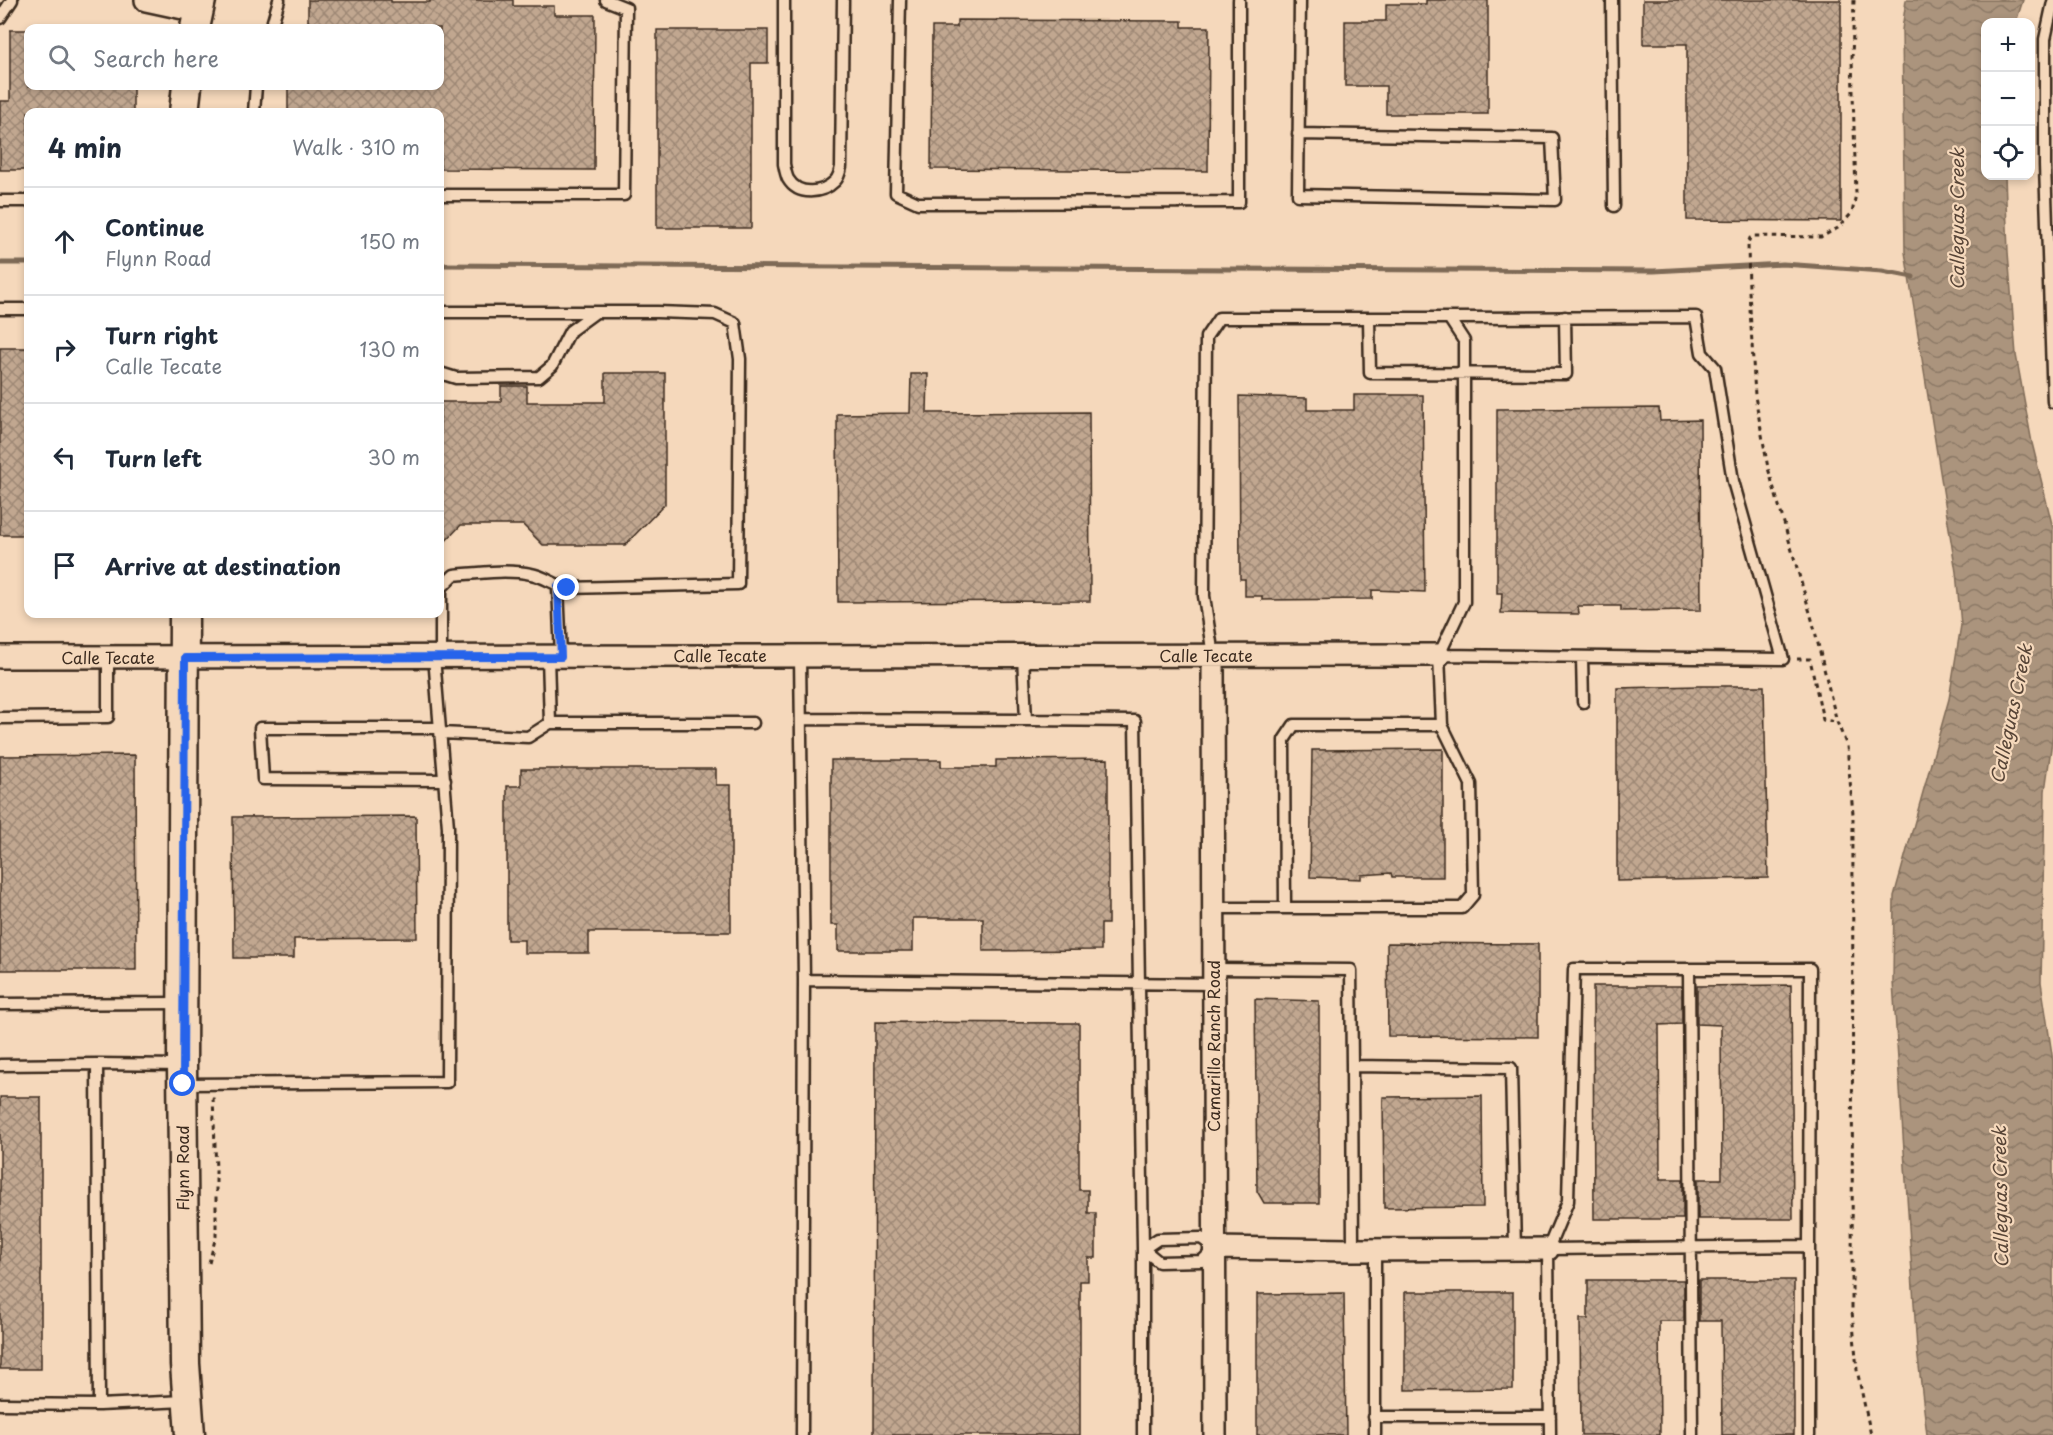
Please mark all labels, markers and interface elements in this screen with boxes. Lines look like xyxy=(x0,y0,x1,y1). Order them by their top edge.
map controls xyxy=(1981,18,2035,180)
button: + xyxy=(1981,18,2035,72)
search box xyxy=(24,24,444,90)
icon: search xyxy=(45,41,78,74)
text: Search here xyxy=(93,41,219,74)
button: − xyxy=(1981,72,2035,126)
button: locate xyxy=(1981,126,2035,180)
text: 4 min xyxy=(48,128,122,167)
text: Walk · 310 m xyxy=(292,132,420,162)
water label: Calleguas Creek xyxy=(1943,147,1970,290)
text: Continue xyxy=(105,210,204,243)
icon: ahead xyxy=(48,225,81,258)
text: 150 m xyxy=(360,226,420,256)
text: Flynn Road xyxy=(105,243,212,273)
text: Turn right xyxy=(105,318,218,351)
icon: right xyxy=(48,333,81,366)
text: 130 m xyxy=(360,334,420,364)
text: Calle Tecate xyxy=(105,351,222,381)
icon: left xyxy=(48,441,81,474)
text: Turn left xyxy=(105,441,202,474)
text: 30 m xyxy=(367,442,420,472)
icon: arrive xyxy=(48,549,81,582)
text: Arrive at destination xyxy=(105,549,341,582)
route end xyxy=(553,574,579,600)
water label: Calleguas Creek xyxy=(1983,640,2039,786)
street label: Calle Tecate xyxy=(673,643,767,667)
street label: Calle Tecate xyxy=(1159,643,1253,667)
street label: Calle Tecate xyxy=(61,645,155,669)
street label: Camarillo Ranch Road xyxy=(1201,960,1225,1132)
route start xyxy=(169,1070,195,1096)
street label: Flynn Road xyxy=(170,1125,194,1211)
water label: Calleguas Creek xyxy=(1985,1125,2014,1268)

